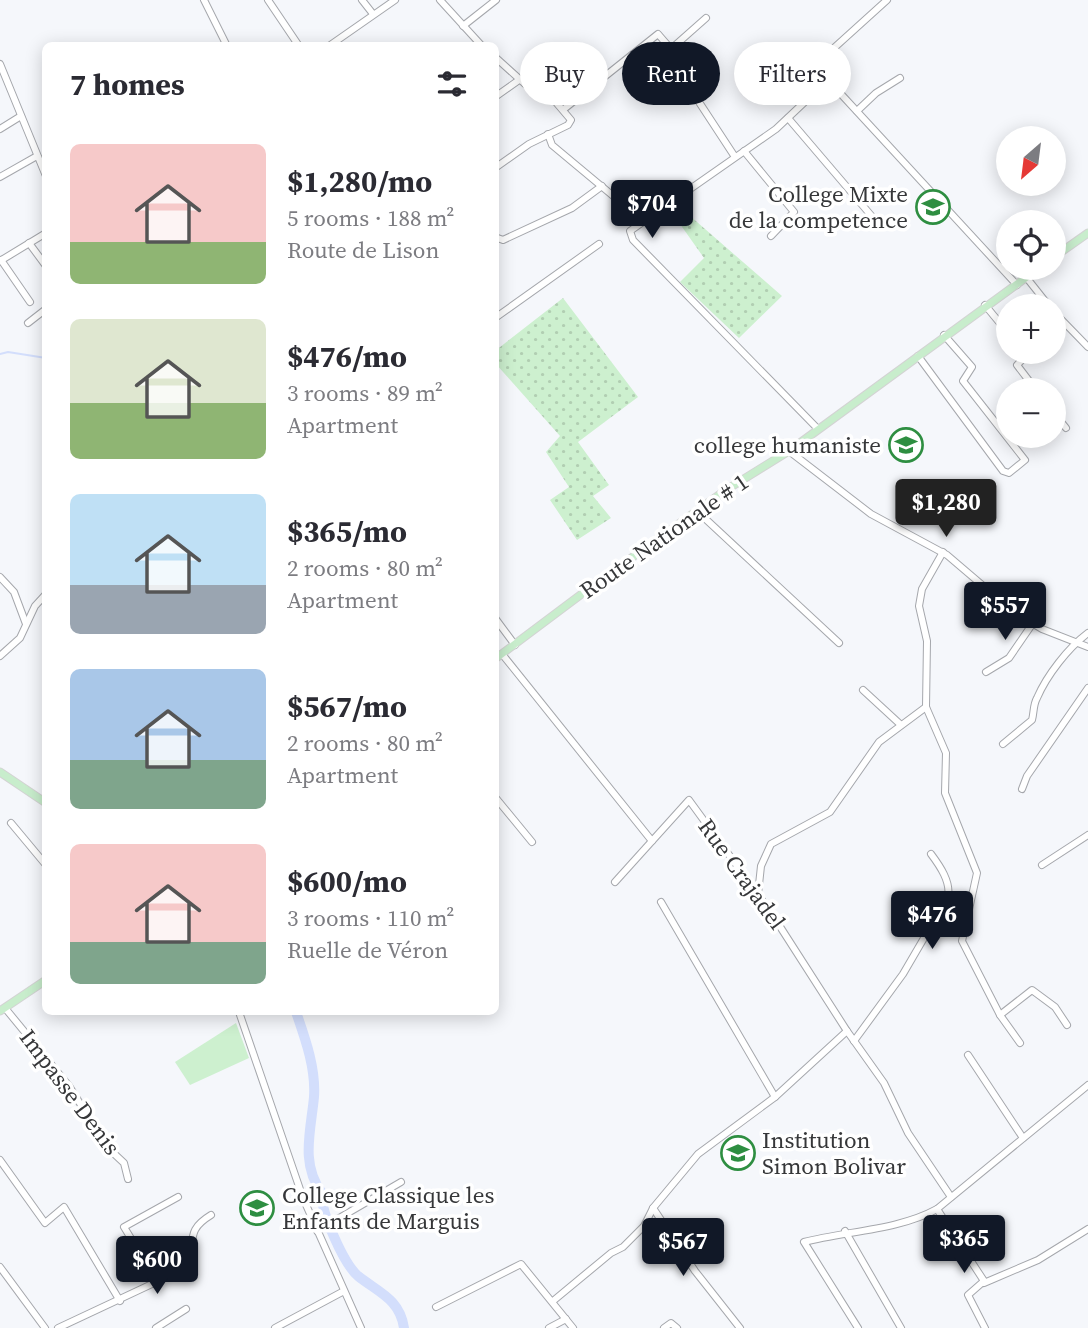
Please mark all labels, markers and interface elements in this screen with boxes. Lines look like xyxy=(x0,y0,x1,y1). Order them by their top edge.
chip: Buy xyxy=(520,42,608,105)
chip: Rent xyxy=(622,42,720,105)
chip: Filters xyxy=(734,42,851,105)
text: 7 homes xyxy=(70,64,185,105)
icon: filters xyxy=(433,65,471,103)
north arrow xyxy=(996,126,1066,196)
map controls xyxy=(996,126,1066,448)
text: $1,280/mo xyxy=(287,161,432,202)
icon: home xyxy=(126,172,210,256)
place label: College Mixte de la competence xyxy=(729,178,908,236)
pin: $704 xyxy=(611,180,693,240)
text: $704 xyxy=(627,187,677,219)
school or university icon: College Mixte de la competence xyxy=(914,188,952,226)
text: 5 rooms · 188 m² xyxy=(287,202,454,234)
button: locate xyxy=(996,210,1066,280)
text: Route de Lison xyxy=(287,234,439,266)
button: + xyxy=(996,294,1066,364)
text: $476/mo xyxy=(287,336,407,377)
icon: home xyxy=(126,347,210,431)
text: 3 rooms · 89 m² xyxy=(287,377,443,409)
button: − xyxy=(996,378,1066,448)
text: Apartment xyxy=(287,409,398,441)
school or university icon: college humaniste xyxy=(887,426,925,464)
place label: college humaniste xyxy=(694,429,881,461)
street label: Route Nationale # 1 xyxy=(573,466,755,606)
pin: $1,280 xyxy=(889,480,1003,539)
text: $1,280 xyxy=(911,486,981,518)
text: $365/mo xyxy=(287,511,407,552)
icon: home xyxy=(126,522,210,606)
text: 2 rooms · 80 m² xyxy=(287,552,443,584)
pin: $557 xyxy=(964,582,1046,642)
text: Apartment xyxy=(287,584,398,616)
text: $557 xyxy=(980,589,1030,621)
text: $567/mo xyxy=(287,686,407,727)
icon: home xyxy=(126,697,210,781)
text: 2 rooms · 80 m² xyxy=(287,727,443,759)
text: Apartment xyxy=(287,759,398,791)
street label: Rue Crajadel xyxy=(691,812,793,936)
text: $600/mo xyxy=(287,861,407,902)
icon: home xyxy=(126,872,210,956)
pin: $476 xyxy=(891,892,973,951)
text: $476 xyxy=(907,898,957,930)
text: 3 rooms · 110 m² xyxy=(287,902,454,934)
text: Ruelle de Véron xyxy=(287,934,448,966)
street label: Impasse Denis xyxy=(12,1023,128,1162)
place label: Institution Simon Bolivar xyxy=(762,1124,906,1182)
school or university icon: Institution Simon Bolivar xyxy=(719,1134,757,1172)
place label: College Classique les Enfants de Marguis xyxy=(282,1179,494,1237)
school or university icon: College Classique les Enfants de Marguis xyxy=(238,1189,276,1227)
pin: $365 xyxy=(923,1216,1005,1275)
pin: $567 xyxy=(642,1218,724,1278)
text: $365 xyxy=(939,1222,989,1254)
text: $567 xyxy=(658,1225,708,1257)
pin: $600 xyxy=(116,1236,198,1296)
text: $600 xyxy=(132,1243,182,1275)

